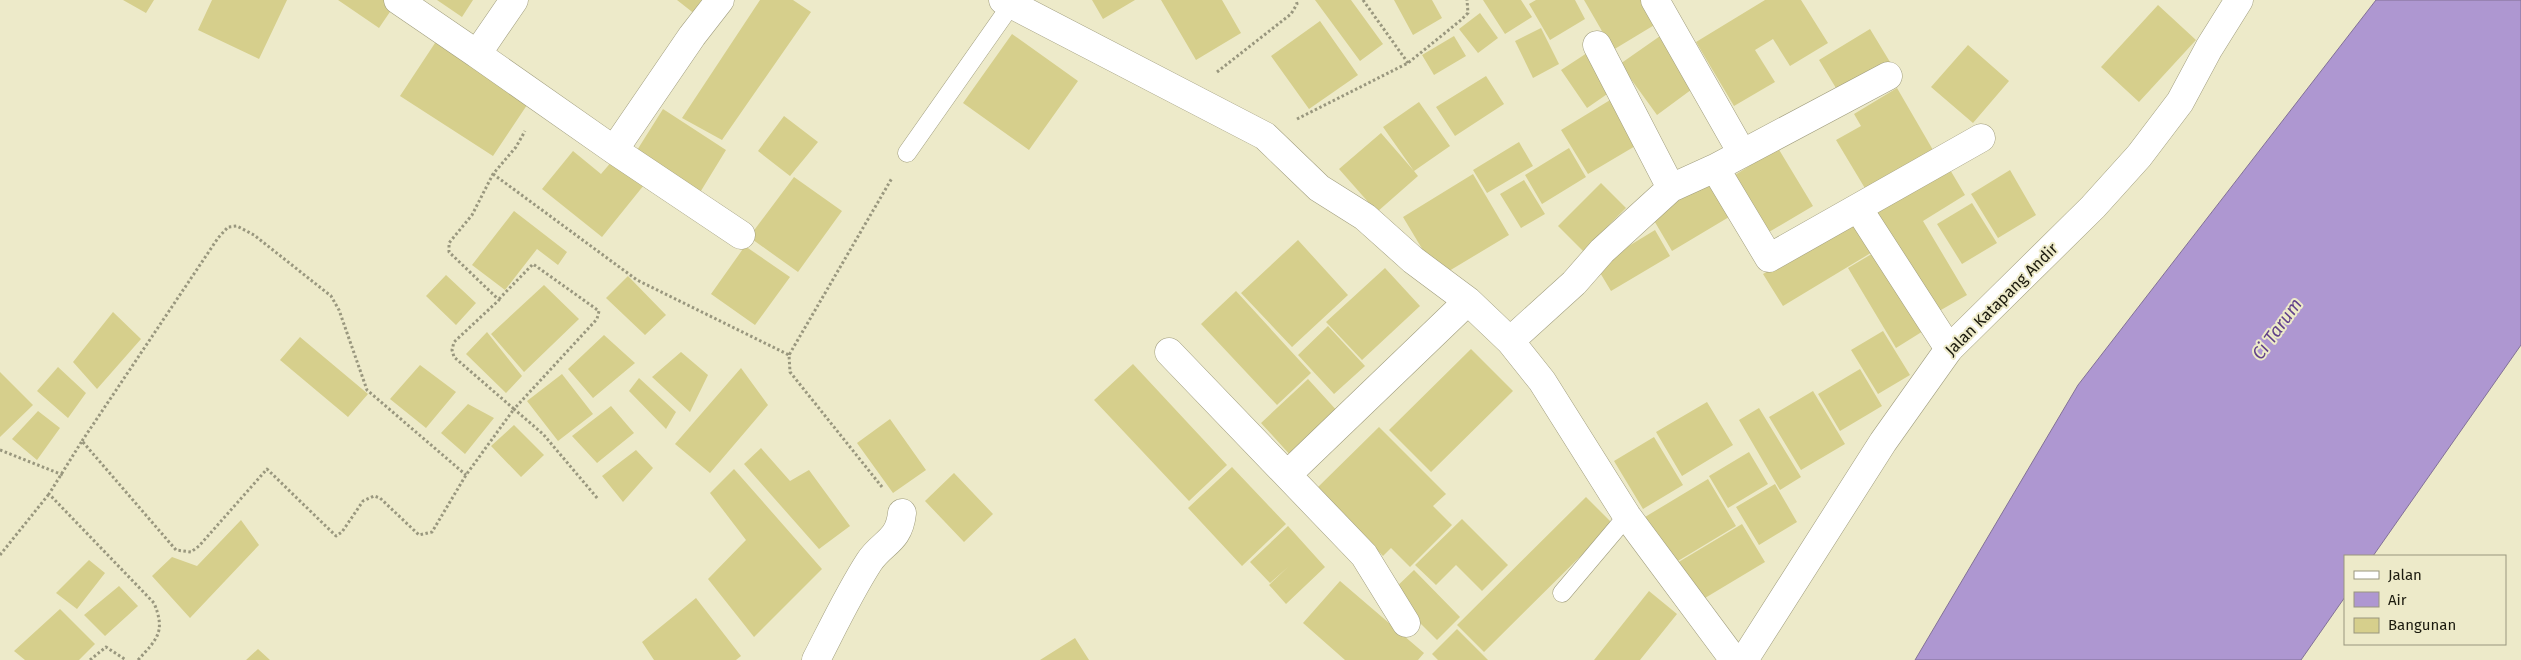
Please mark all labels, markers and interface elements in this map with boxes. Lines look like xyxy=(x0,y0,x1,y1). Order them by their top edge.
street label: Jalan Katapang Andir xyxy=(1941,238,2062,360)
water label: Ci Tarum xyxy=(2247,294,2307,364)
legend xyxy=(2344,555,2506,645)
text: Jalan xyxy=(2388,566,2422,584)
text: Air xyxy=(2388,591,2407,609)
text: Bangunan xyxy=(2388,616,2456,634)

